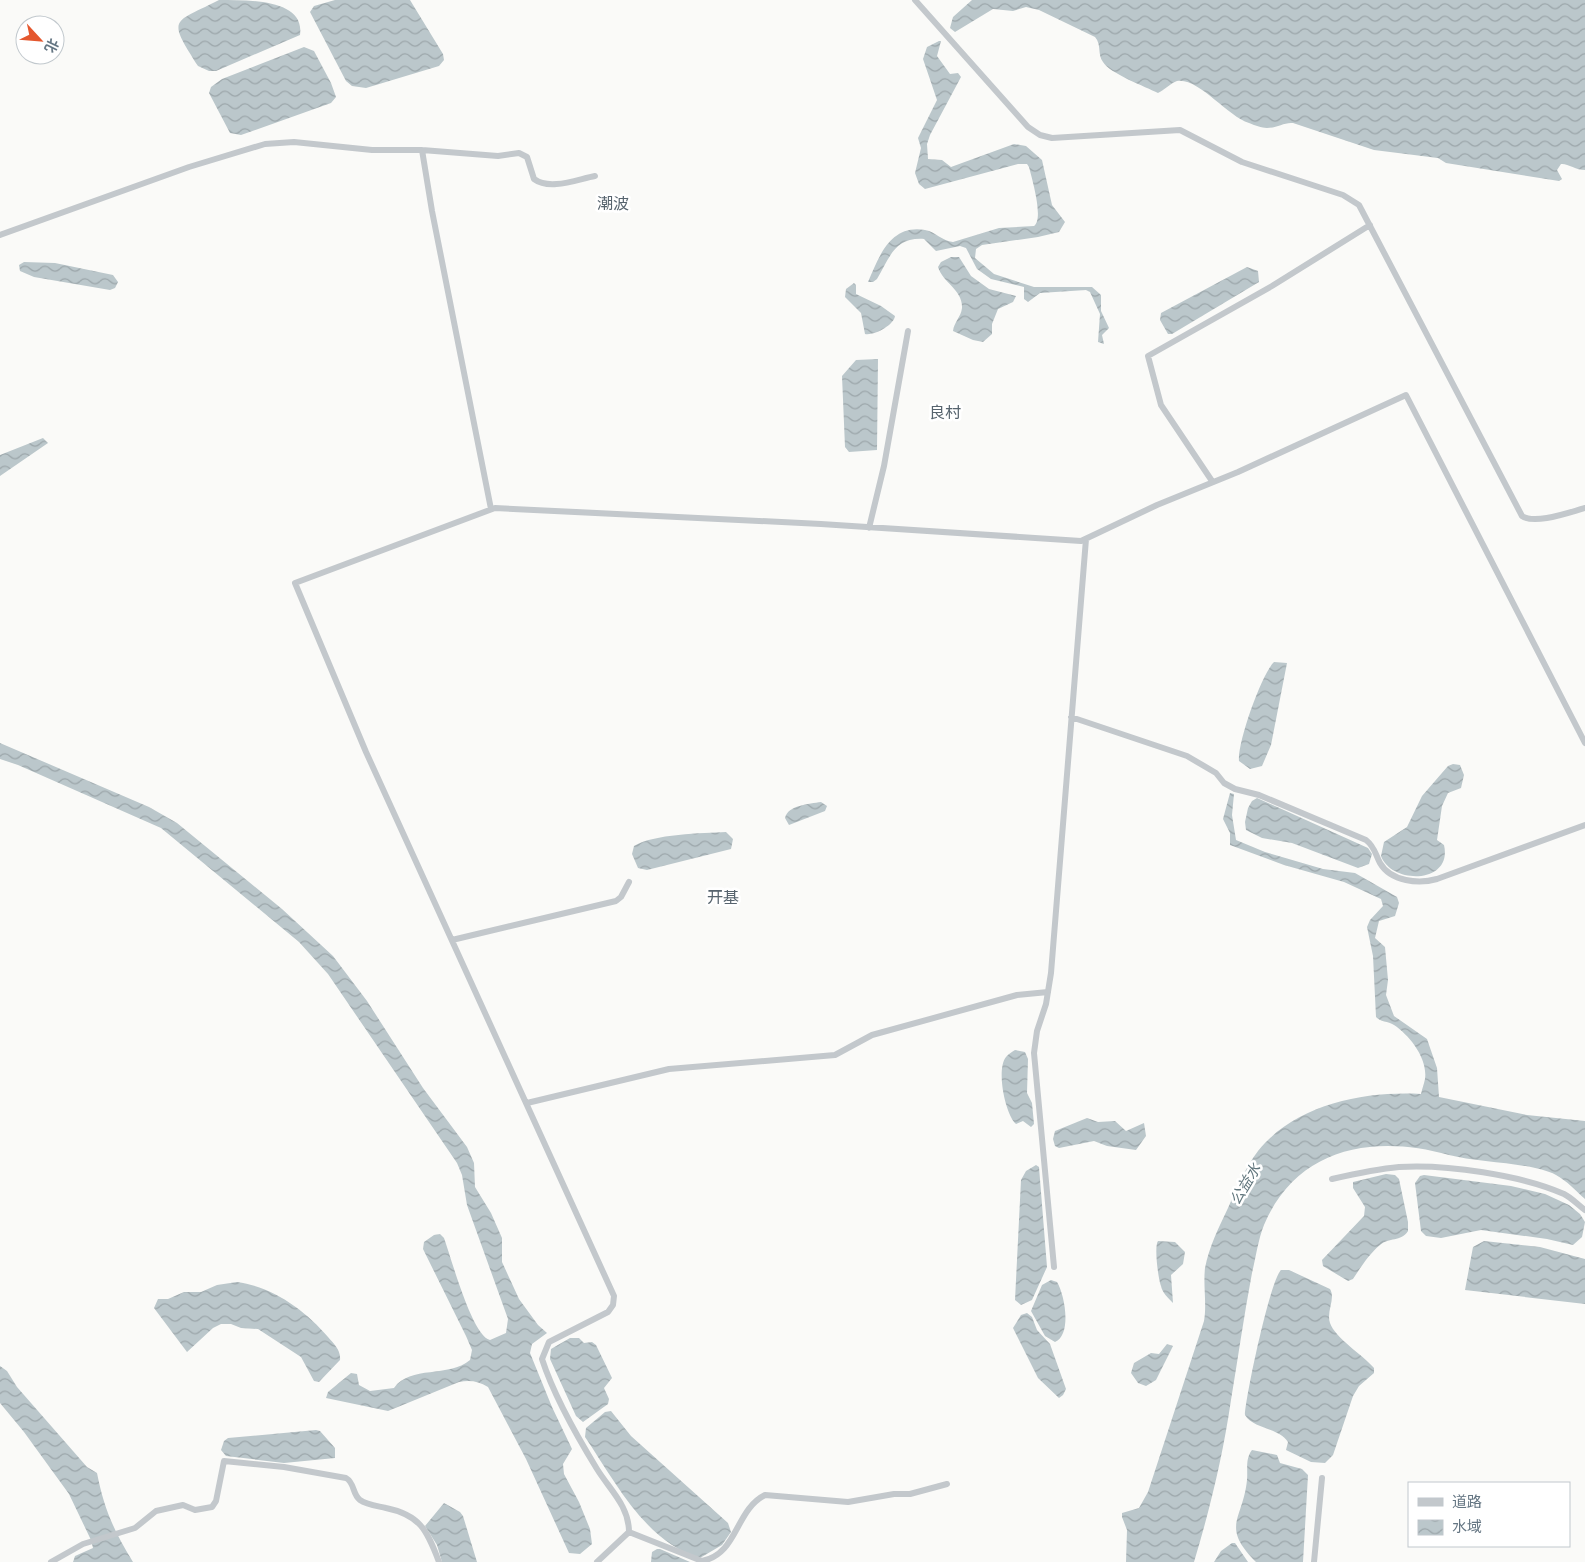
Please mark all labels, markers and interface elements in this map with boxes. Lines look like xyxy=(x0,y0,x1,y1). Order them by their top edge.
north arrow xyxy=(15,15,65,65)
text: 北 xyxy=(41,36,62,55)
district label: 潮波 xyxy=(597,194,629,212)
district label: 良村 xyxy=(929,403,961,421)
district label: 开基 xyxy=(707,888,739,906)
water label: 公益水 xyxy=(1226,1159,1264,1208)
legend xyxy=(1408,1482,1570,1547)
text: 道路 xyxy=(1452,1493,1482,1510)
text: 水域 xyxy=(1452,1518,1482,1535)

